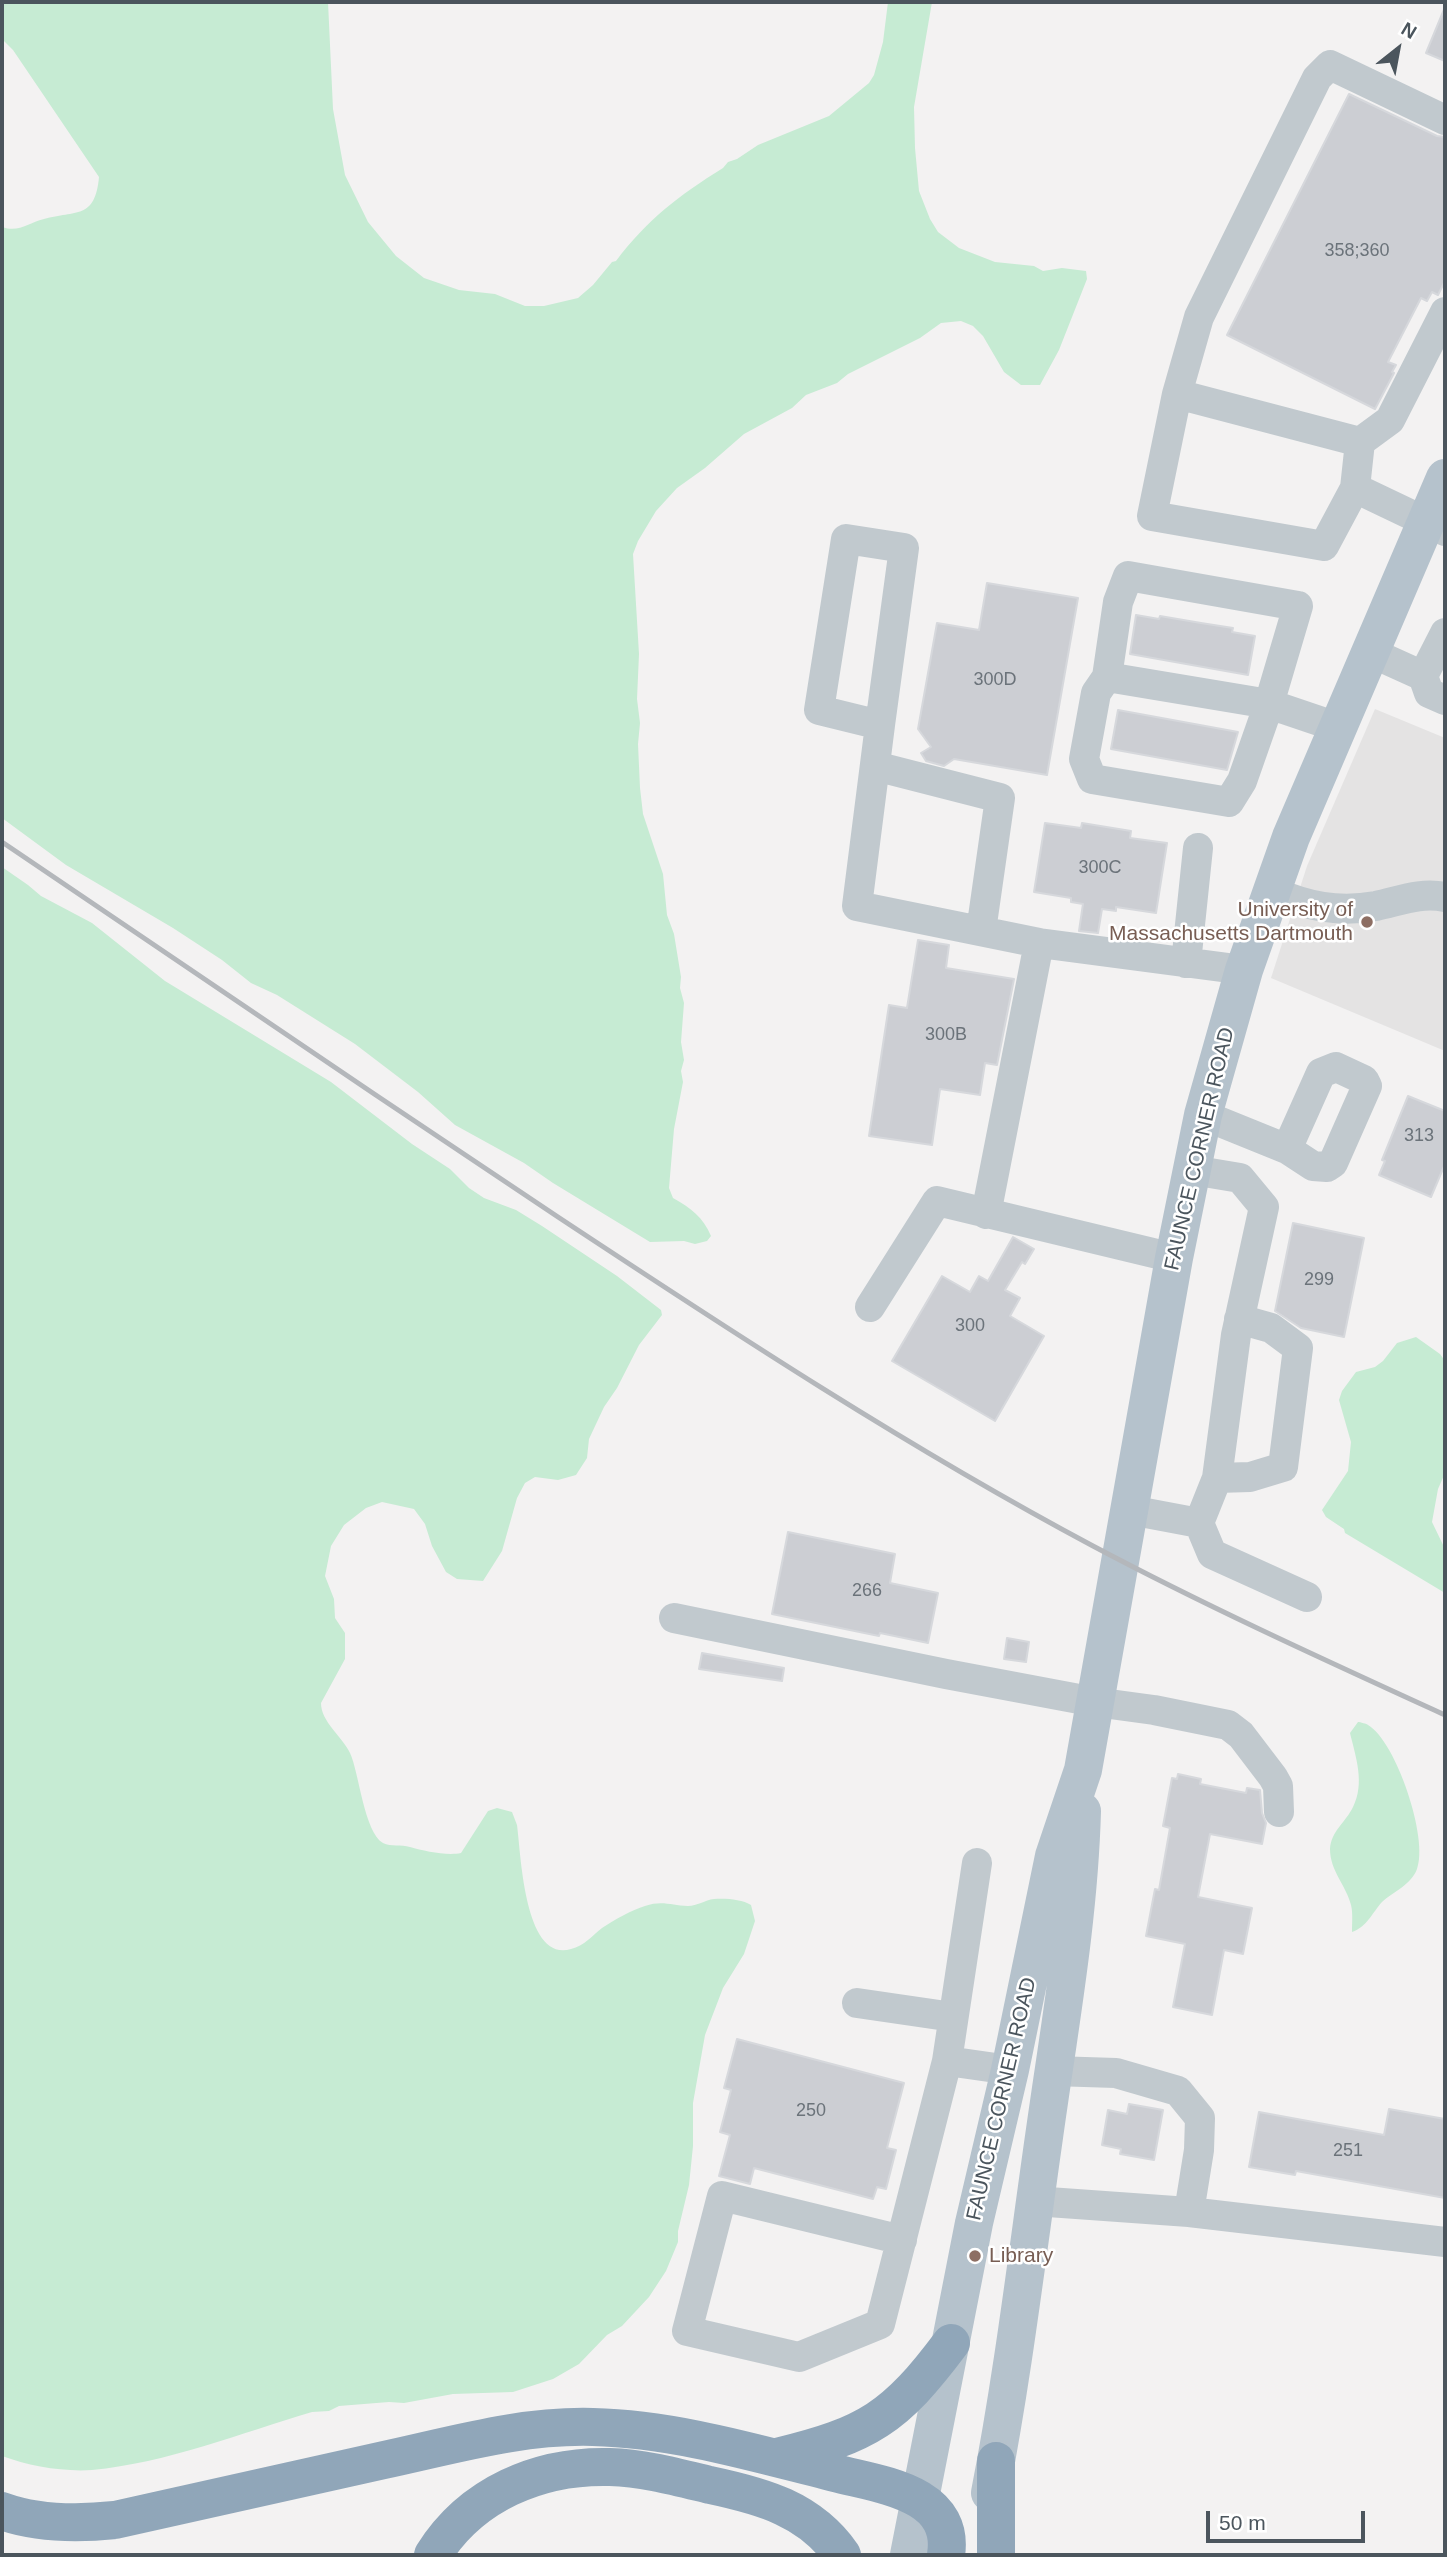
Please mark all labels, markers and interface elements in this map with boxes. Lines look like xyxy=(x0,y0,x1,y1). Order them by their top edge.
north arrow xyxy=(1363,14,1433,84)
text: N xyxy=(1398,18,1420,43)
house number: 358;360 xyxy=(1324,240,1390,262)
house number: 300D xyxy=(973,669,1017,691)
house number: 300C xyxy=(1078,857,1122,879)
place label: University of Massachusetts Dartmouth xyxy=(1109,897,1353,947)
marker: University of Massachusetts Dartmouth xyxy=(1359,914,1375,930)
house number: 300B xyxy=(925,1024,967,1046)
street label: FAUNCE CORNER ROAD xyxy=(1160,1025,1240,1273)
house number: 313 xyxy=(1404,1125,1434,1147)
house number: 299 xyxy=(1304,1269,1334,1291)
house number: 300 xyxy=(955,1315,985,1337)
house number: 266 xyxy=(852,1580,882,1602)
street label: FAUNCE CORNER ROAD xyxy=(962,1975,1042,2223)
house number: 250 xyxy=(796,2100,826,2122)
house number: 251 xyxy=(1333,2140,1363,2162)
place label: Library xyxy=(989,2243,1053,2269)
marker: Library xyxy=(967,2248,983,2264)
scale bar xyxy=(1209,2498,1368,2542)
text: 50 m xyxy=(1219,2511,1266,2534)

